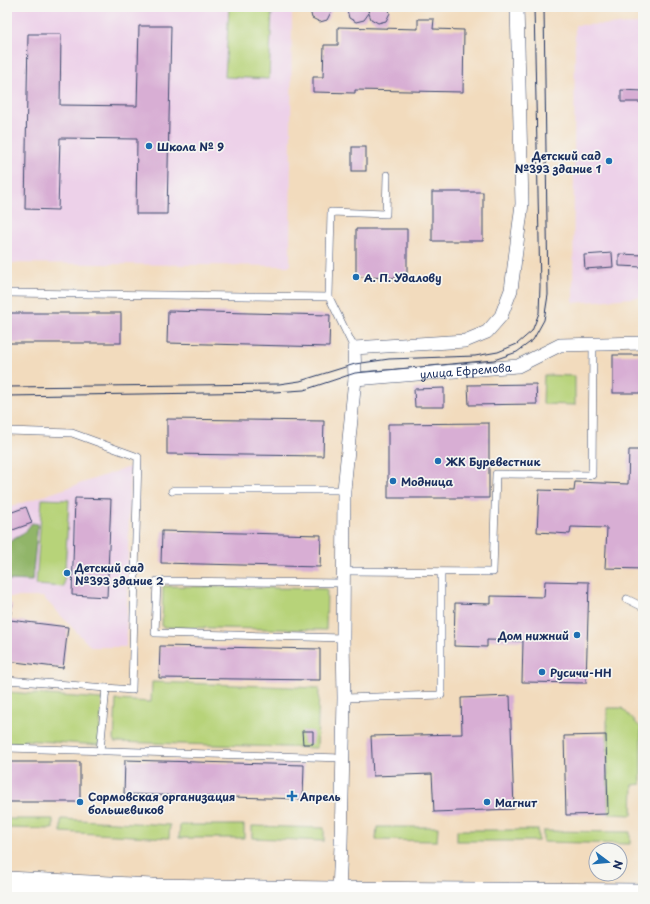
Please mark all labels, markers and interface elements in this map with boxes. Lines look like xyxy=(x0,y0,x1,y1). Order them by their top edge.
place label: Школа № 9 xyxy=(157,138,224,155)
marker: Школа № 9 xyxy=(144,141,154,151)
place label: Детский сад №393 здание 1 xyxy=(515,147,601,177)
marker: Детский сад №393 здание 1 xyxy=(604,156,614,166)
place label: А. П. Удалову xyxy=(364,269,441,286)
marker: А. П. Удалову xyxy=(351,272,361,282)
street label: улица Ефремова xyxy=(419,358,512,382)
place label: ЖК Буревестник xyxy=(445,453,541,470)
marker: ЖК Буревестник xyxy=(433,456,443,466)
place label: Модница xyxy=(401,473,453,490)
marker: Модница xyxy=(388,476,398,486)
place label: Детский сад №393 здание 2 xyxy=(74,559,164,589)
marker: Детский сад №393 здание 2 xyxy=(62,568,72,578)
place label: Дом нижний xyxy=(497,627,569,644)
marker: Дом нижний xyxy=(572,630,582,640)
place label: Русичи-НН xyxy=(550,664,611,681)
marker: Русичи-НН xyxy=(537,667,547,677)
place label: Сормовская организация большевиков xyxy=(88,788,235,818)
place label: Апрель xyxy=(299,788,341,805)
marker: Апрель xyxy=(287,791,297,801)
place label: Магнит xyxy=(495,794,537,811)
marker: Сормовская организация большевиков xyxy=(75,797,85,807)
marker: Магнит xyxy=(482,797,492,807)
north arrow xyxy=(588,842,628,882)
text: N xyxy=(609,858,627,872)

